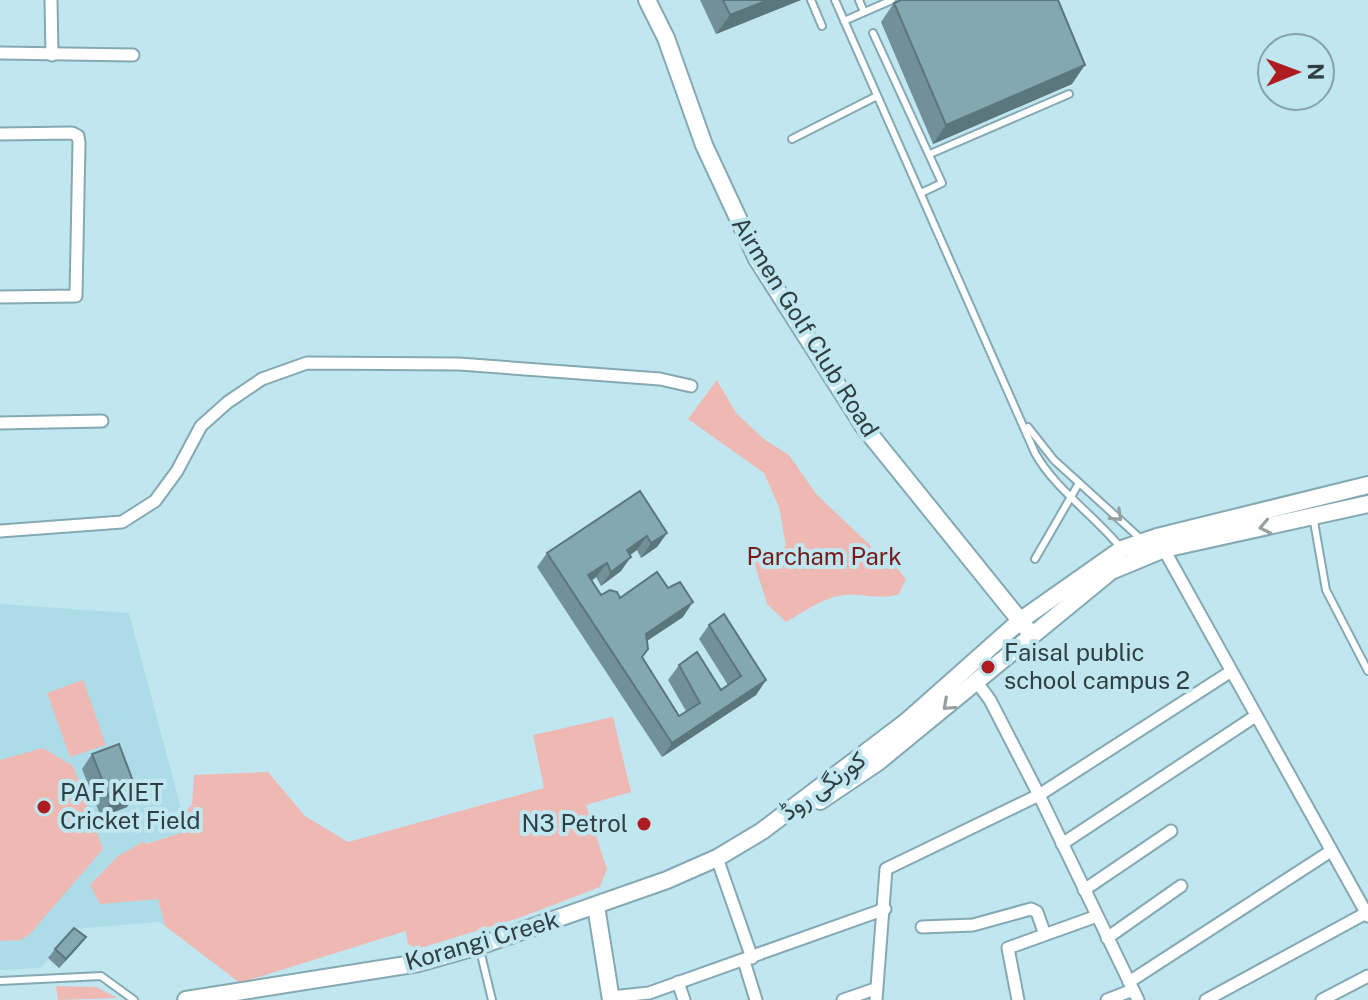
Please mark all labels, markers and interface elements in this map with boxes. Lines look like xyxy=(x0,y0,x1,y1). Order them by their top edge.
north arrow xyxy=(1256,32,1336,112)
text: N xyxy=(1303,63,1329,80)
street label: Airmen Golf Club Road xyxy=(727,211,885,442)
one-way arrow xyxy=(1108,507,1123,521)
one-way arrow xyxy=(1258,518,1272,535)
park label: Parcham Park xyxy=(746,542,902,570)
place label: Faisal public school campus 2 xyxy=(1004,638,1190,694)
marker: Faisal public school campus 2 xyxy=(979,658,997,676)
one-way arrow xyxy=(942,696,957,710)
street label: کورنگی روڈ xyxy=(774,745,872,827)
place label: PAF KIET Cricket Field xyxy=(60,778,201,834)
marker: PAF KIET Cricket Field xyxy=(35,798,53,816)
place label: N3 Petrol xyxy=(521,809,628,837)
marker: N3 Petrol xyxy=(635,815,653,833)
street label: Korangi Creek xyxy=(402,905,562,975)

